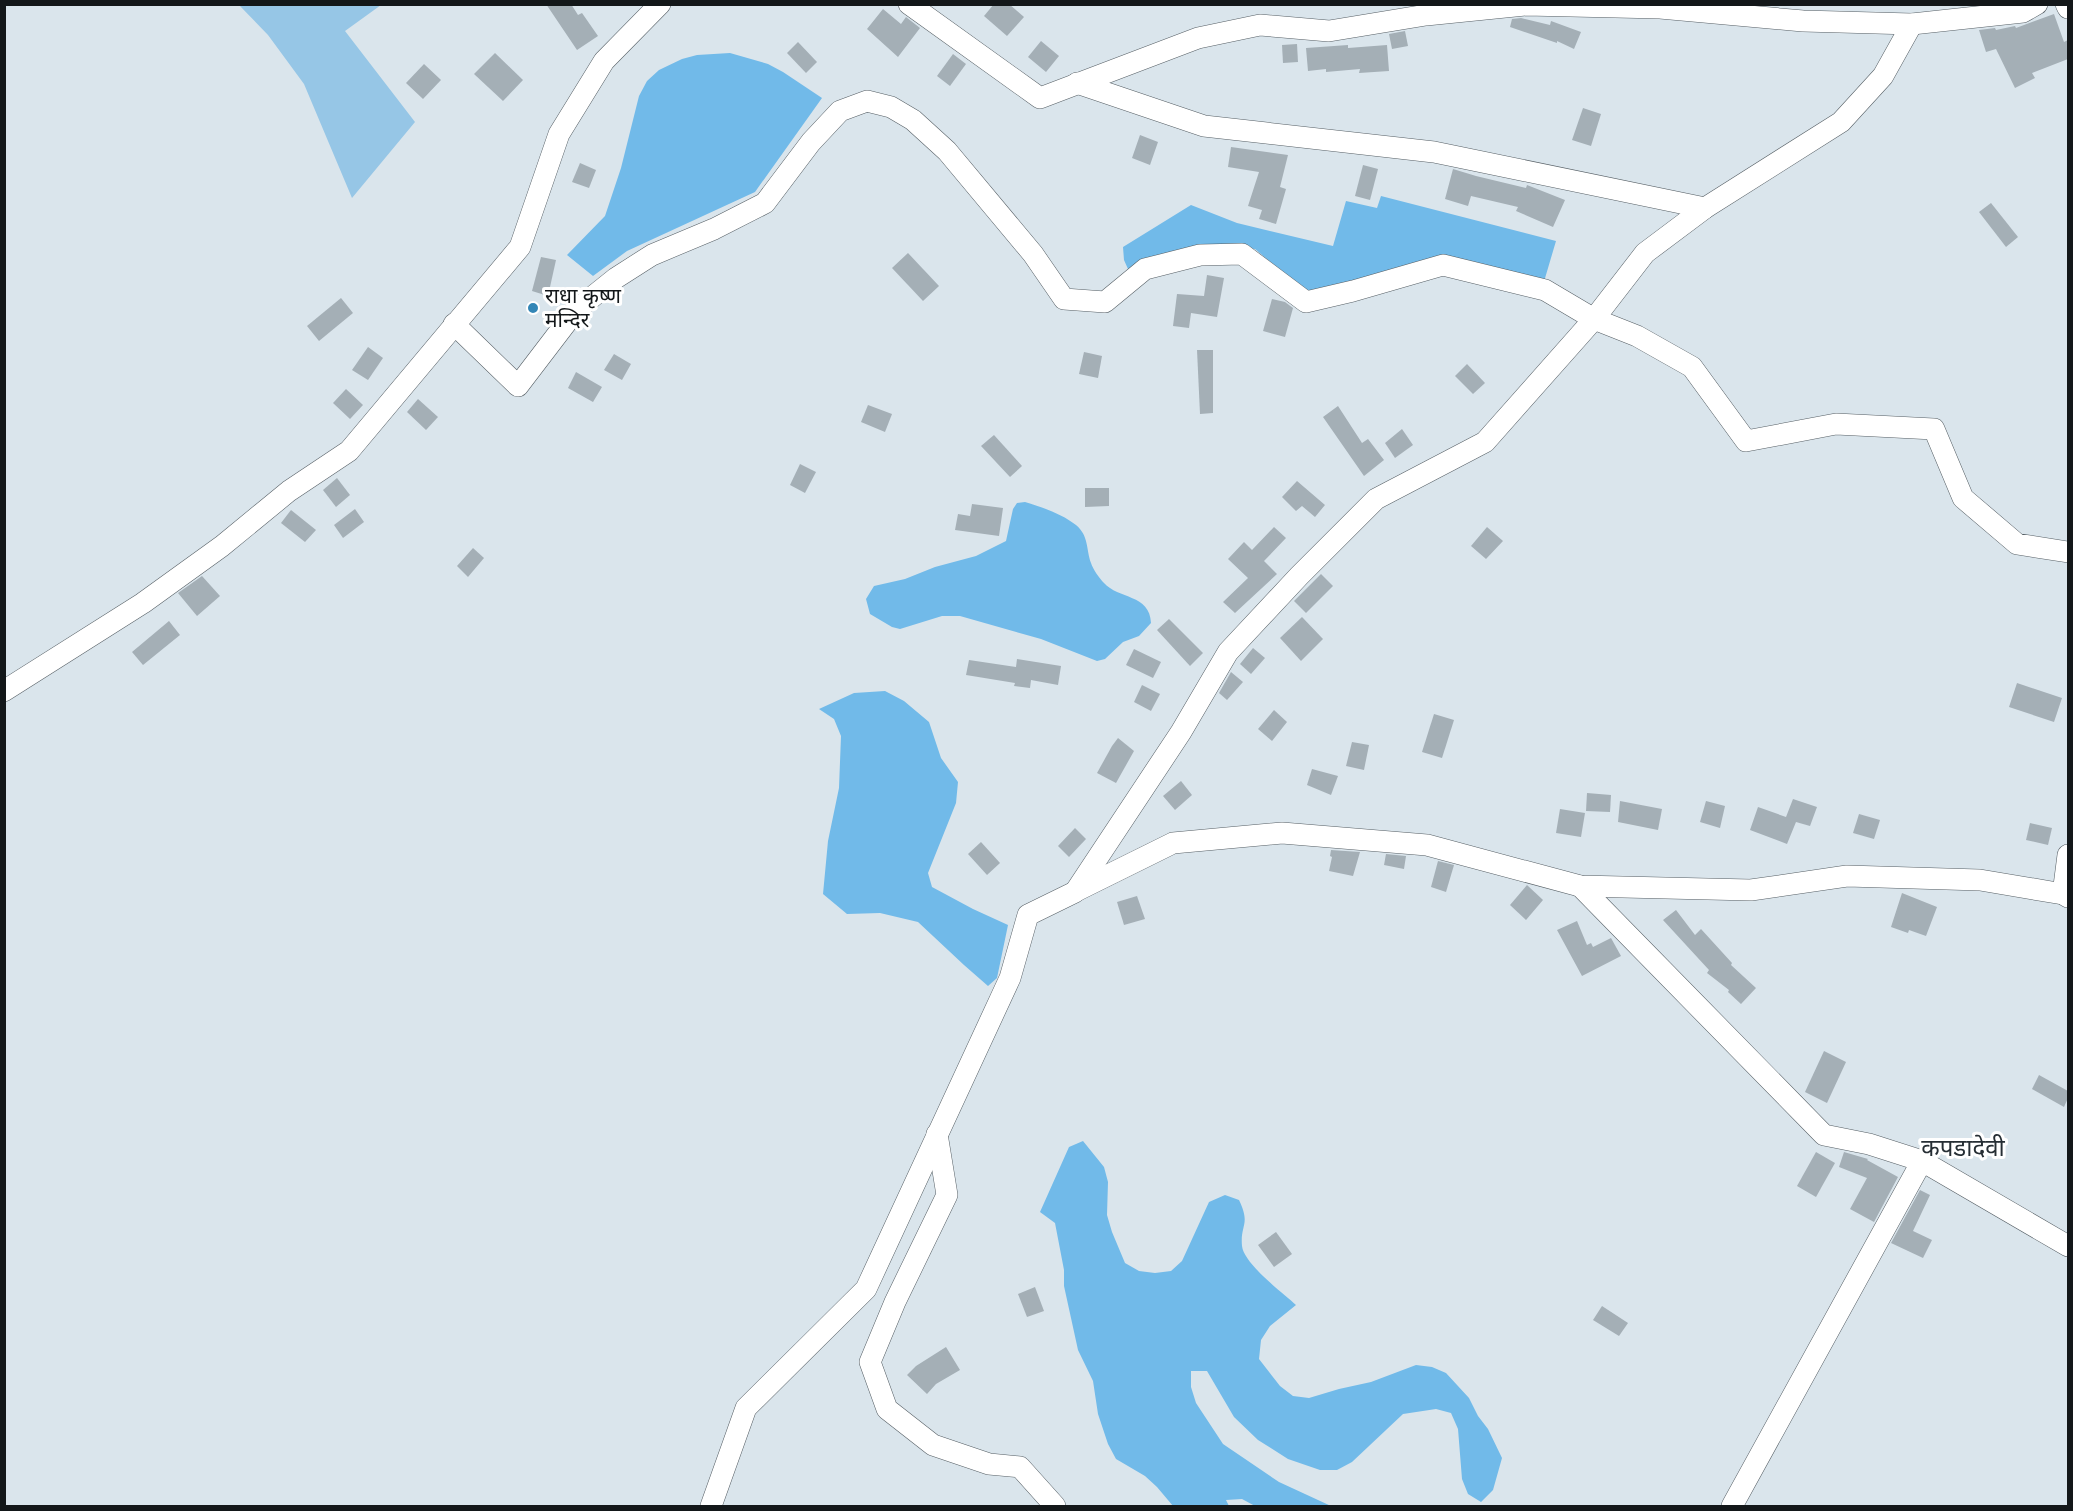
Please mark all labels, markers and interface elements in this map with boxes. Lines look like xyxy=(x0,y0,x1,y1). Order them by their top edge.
place label: राधा कृष्ण मन्दिर xyxy=(545,281,622,333)
marker: राधा कृष्ण मन्दिर xyxy=(526,301,540,315)
district label: कपडादेवी xyxy=(1921,1130,2005,1163)

